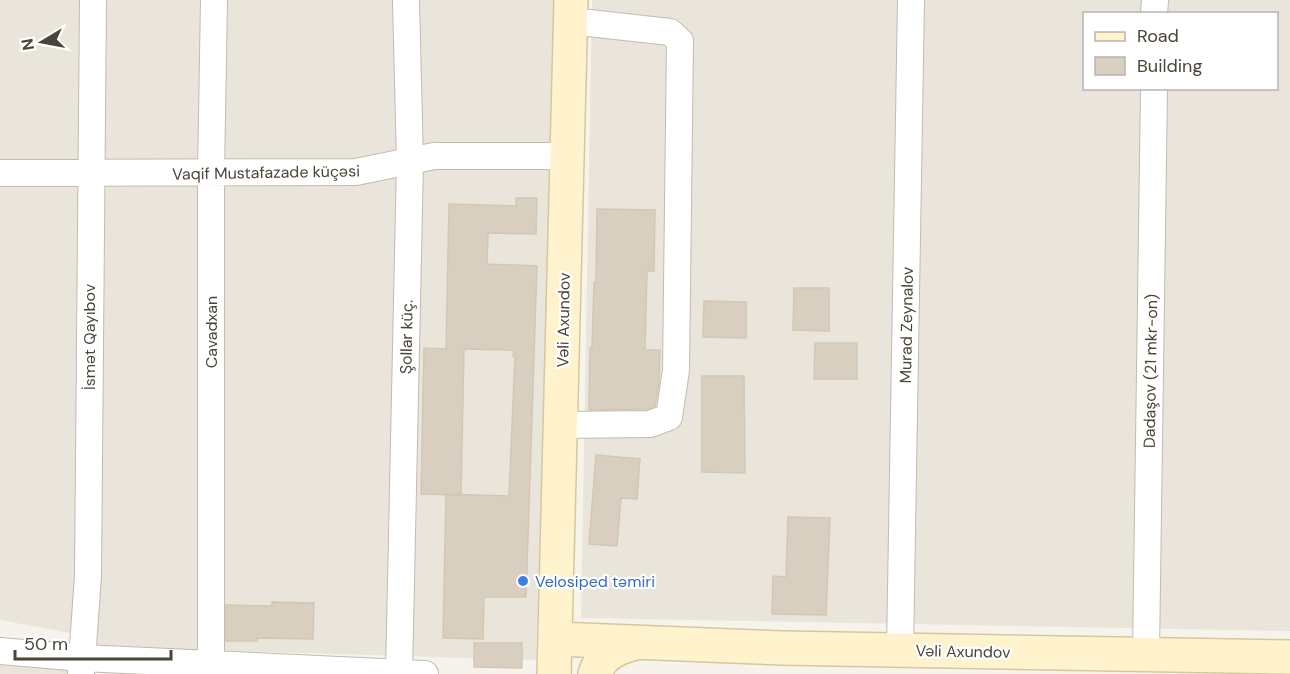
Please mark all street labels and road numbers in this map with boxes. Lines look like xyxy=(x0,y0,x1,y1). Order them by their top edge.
street label: Vaqif Mustafazade küçəsi xyxy=(172,160,360,185)
street label: Murad Zeynalov xyxy=(895,266,918,384)
street label: Vəli Axundov xyxy=(552,272,575,368)
street label: İsmət Qayıbov xyxy=(79,283,100,390)
street label: Dadaşov (21 mkr-on) xyxy=(1139,294,1162,448)
street label: Cavadxan xyxy=(201,296,222,368)
street label: Şollar küç. xyxy=(395,300,418,374)
street label: Vəli Axundov xyxy=(915,640,1011,663)

